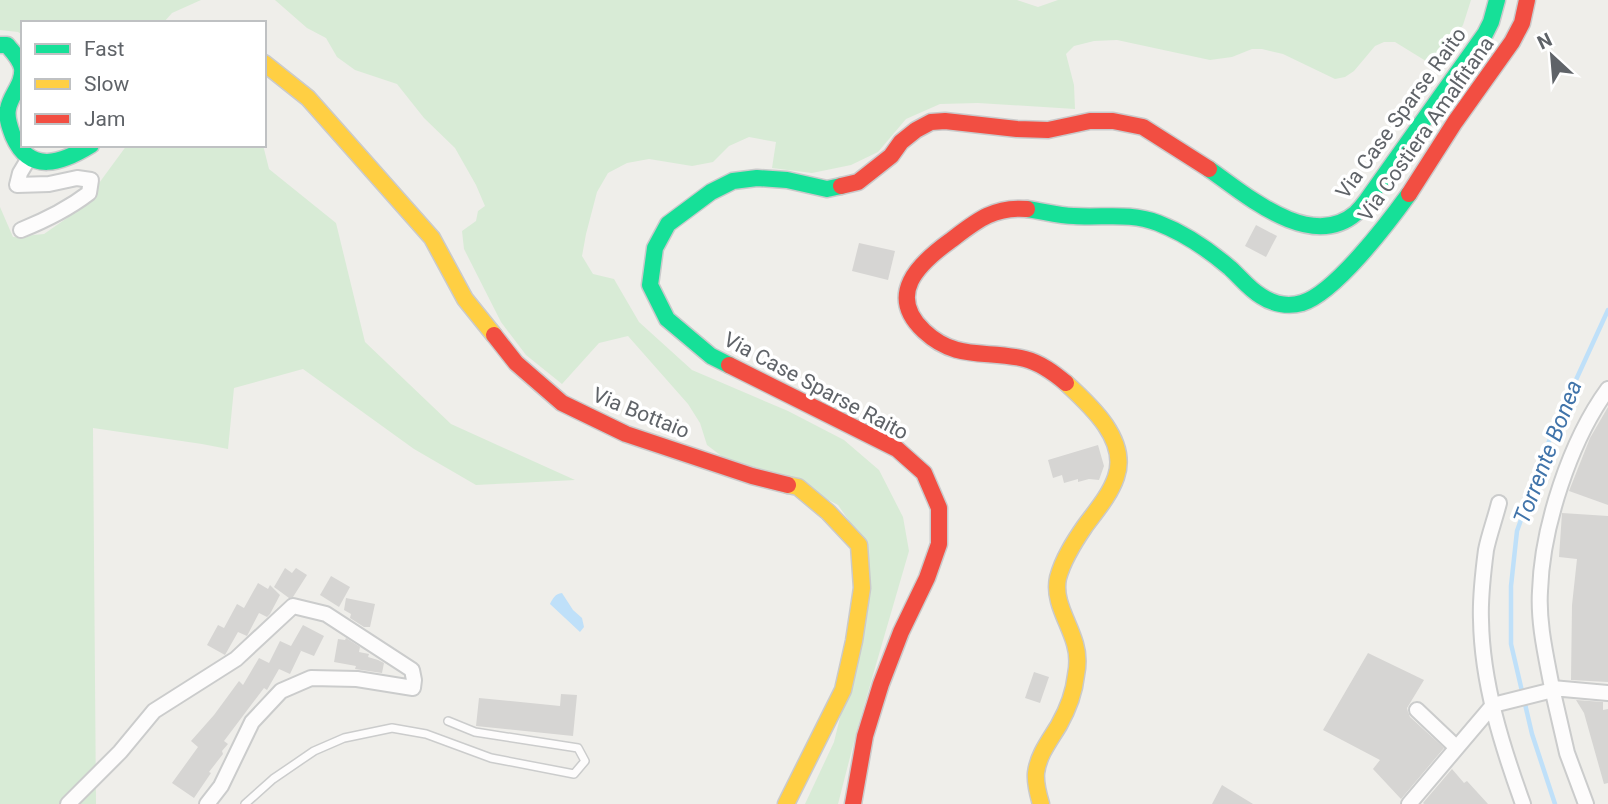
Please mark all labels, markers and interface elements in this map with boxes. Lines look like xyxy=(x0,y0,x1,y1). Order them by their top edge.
legend xyxy=(21,21,266,147)
north arrow xyxy=(1517,21,1587,91)
street label: Via Case Sparse Raito xyxy=(1331,23,1471,203)
text: N xyxy=(1534,28,1556,54)
street label: Via Costiera Amalfitana xyxy=(1353,32,1499,226)
text: Fast xyxy=(84,37,125,61)
text: Slow xyxy=(84,72,130,96)
text: Jam xyxy=(84,107,125,131)
street label: Via Case Sparse Raito xyxy=(720,327,912,445)
water label: Torrente Bonea xyxy=(1508,376,1588,528)
street label: Via Bottaio xyxy=(589,383,693,443)

